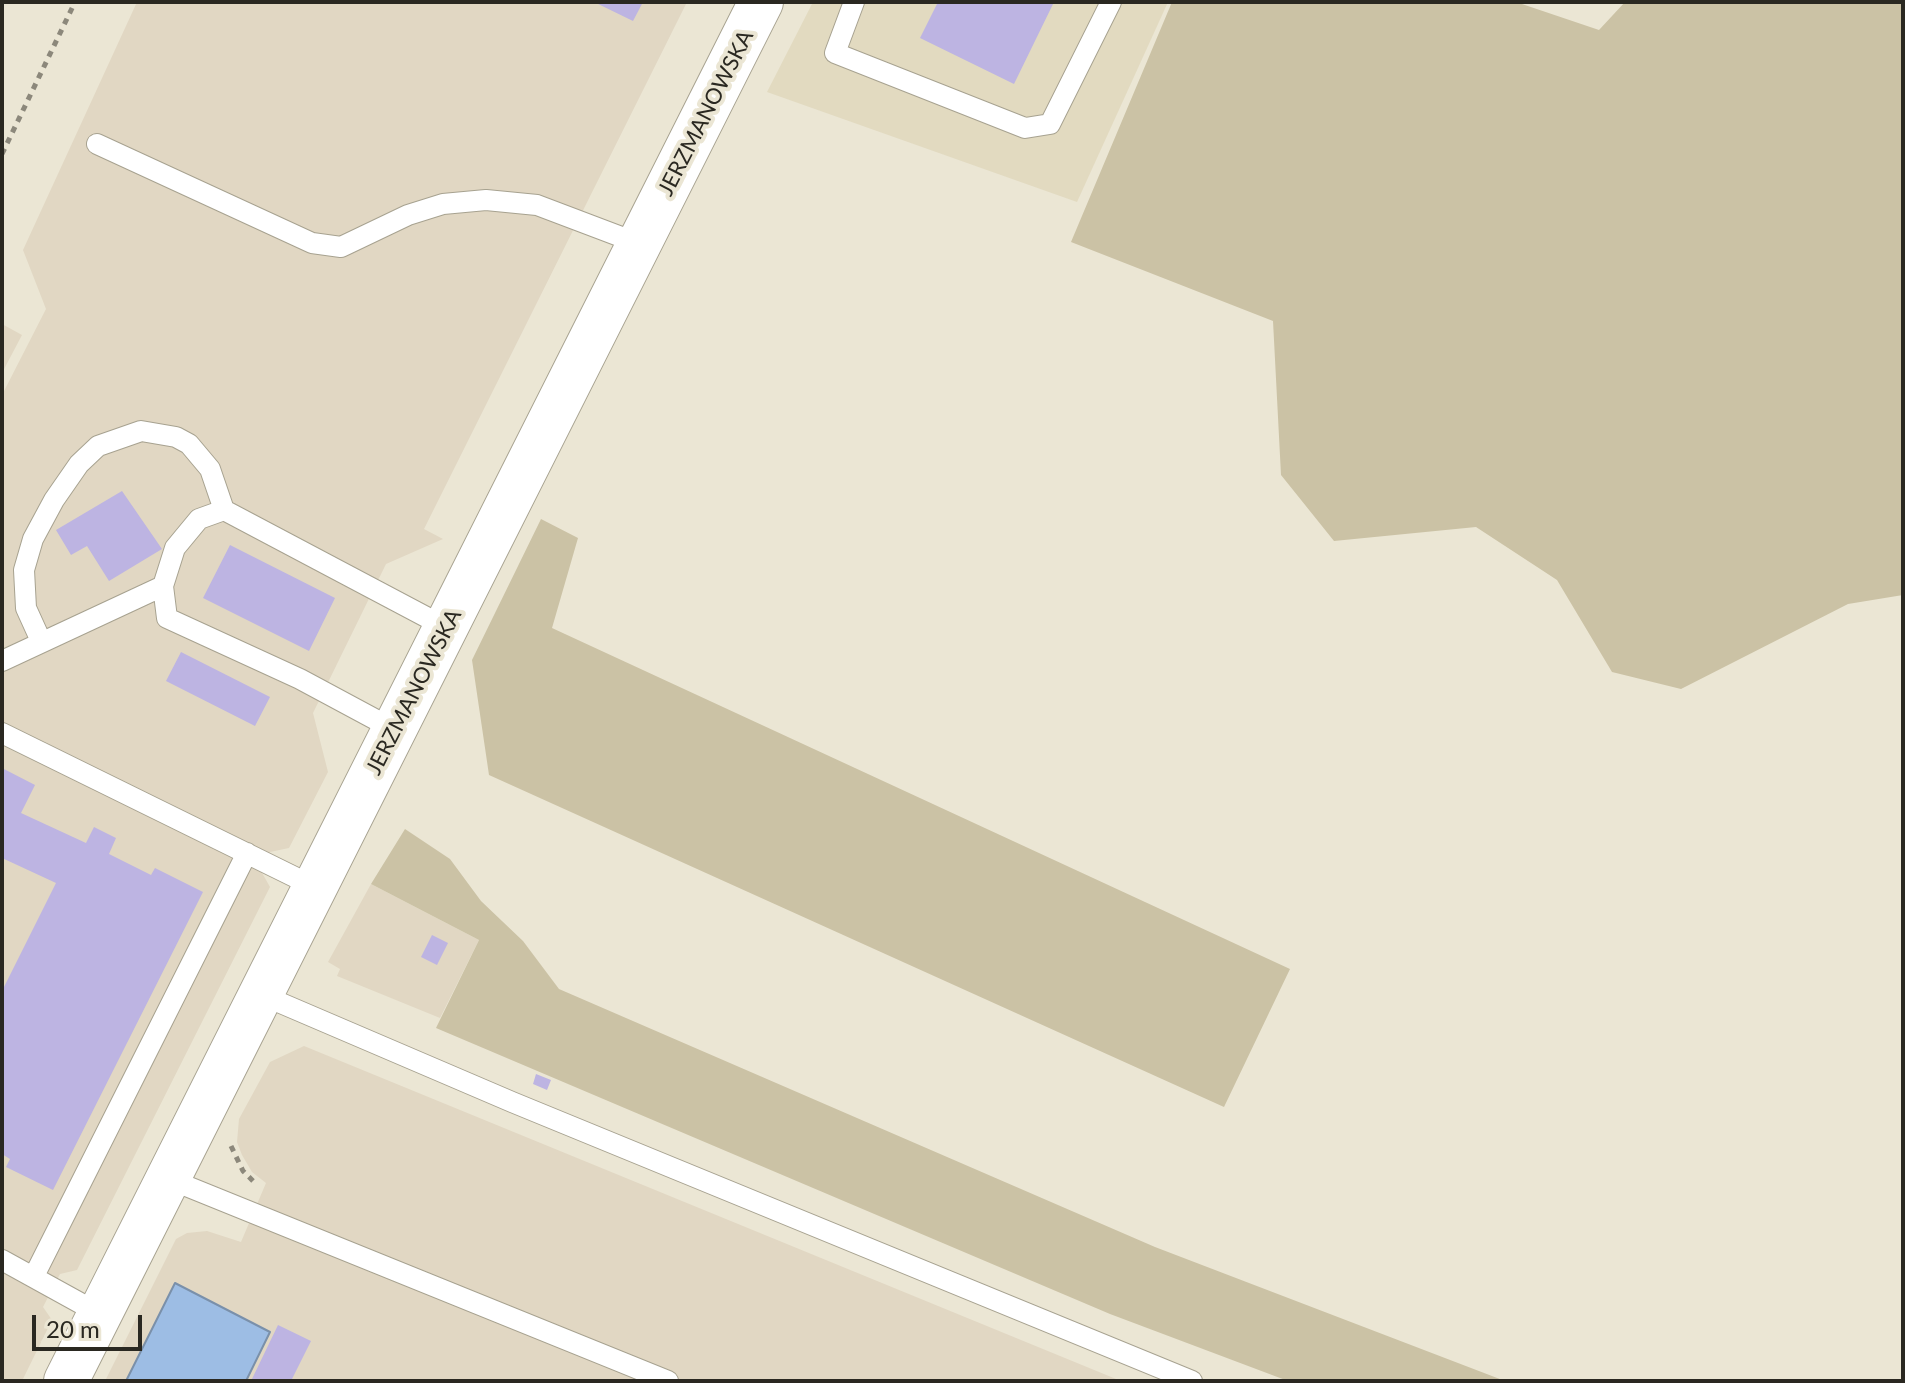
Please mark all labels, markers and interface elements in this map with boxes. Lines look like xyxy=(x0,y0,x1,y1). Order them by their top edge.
street label: JERZMANOWSKA xyxy=(653,26,759,200)
street label: JERZMANOWSKA xyxy=(361,605,467,779)
scale bar xyxy=(36,1299,146,1349)
text: 20 m xyxy=(46,1314,100,1343)

